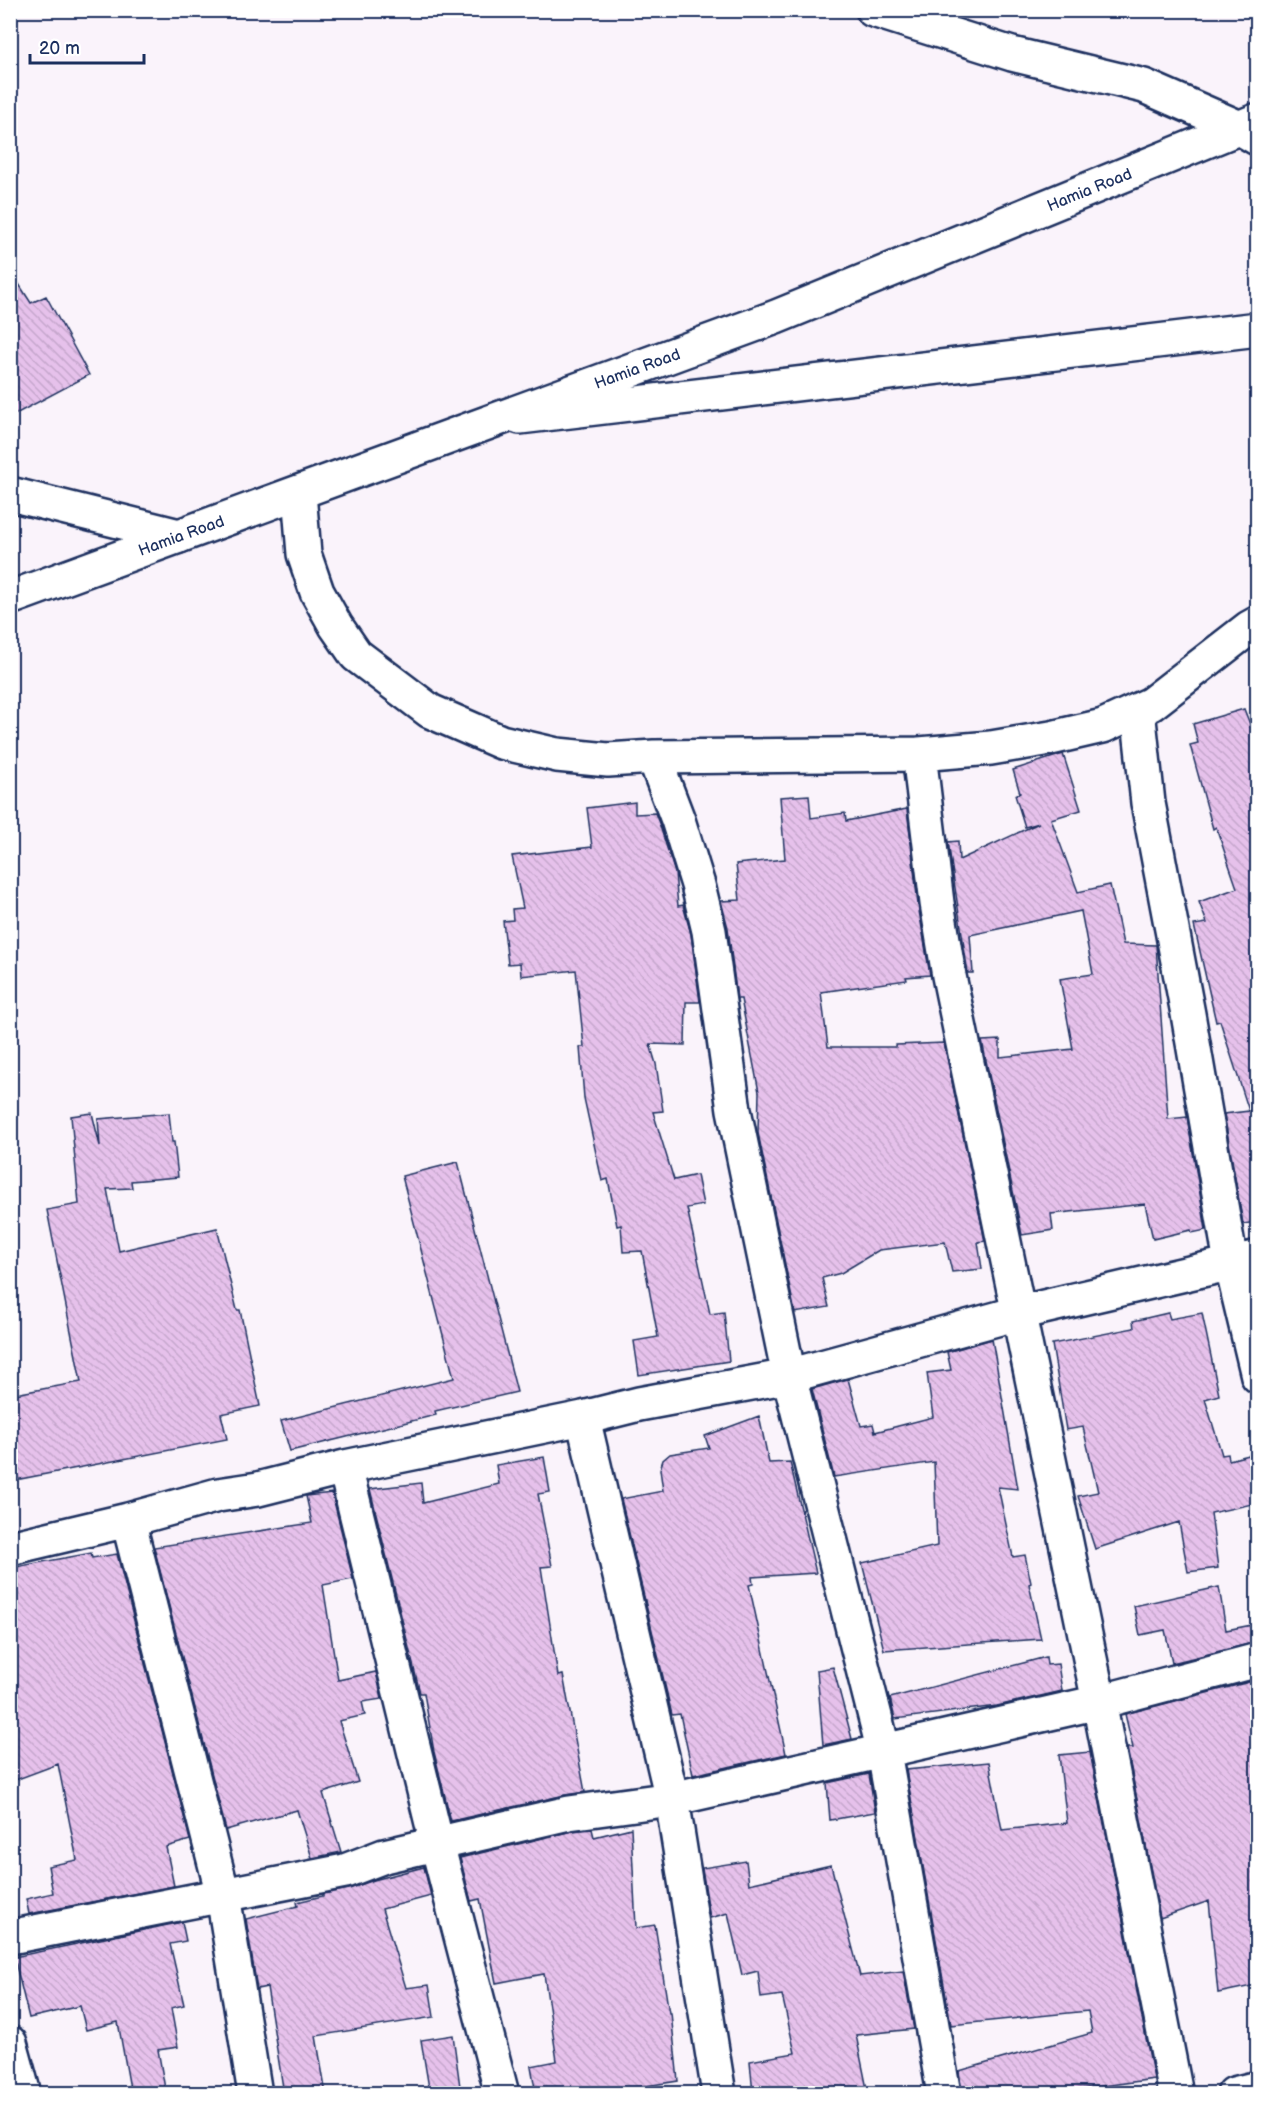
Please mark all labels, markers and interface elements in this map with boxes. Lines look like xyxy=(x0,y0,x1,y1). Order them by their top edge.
scale bar xyxy=(30,27,144,65)
text: 20 m xyxy=(39,38,80,59)
street label: Hamia Road xyxy=(1044,165,1135,216)
street label: Hamia Road xyxy=(592,345,683,394)
street label: Hamia Road xyxy=(136,512,227,561)

